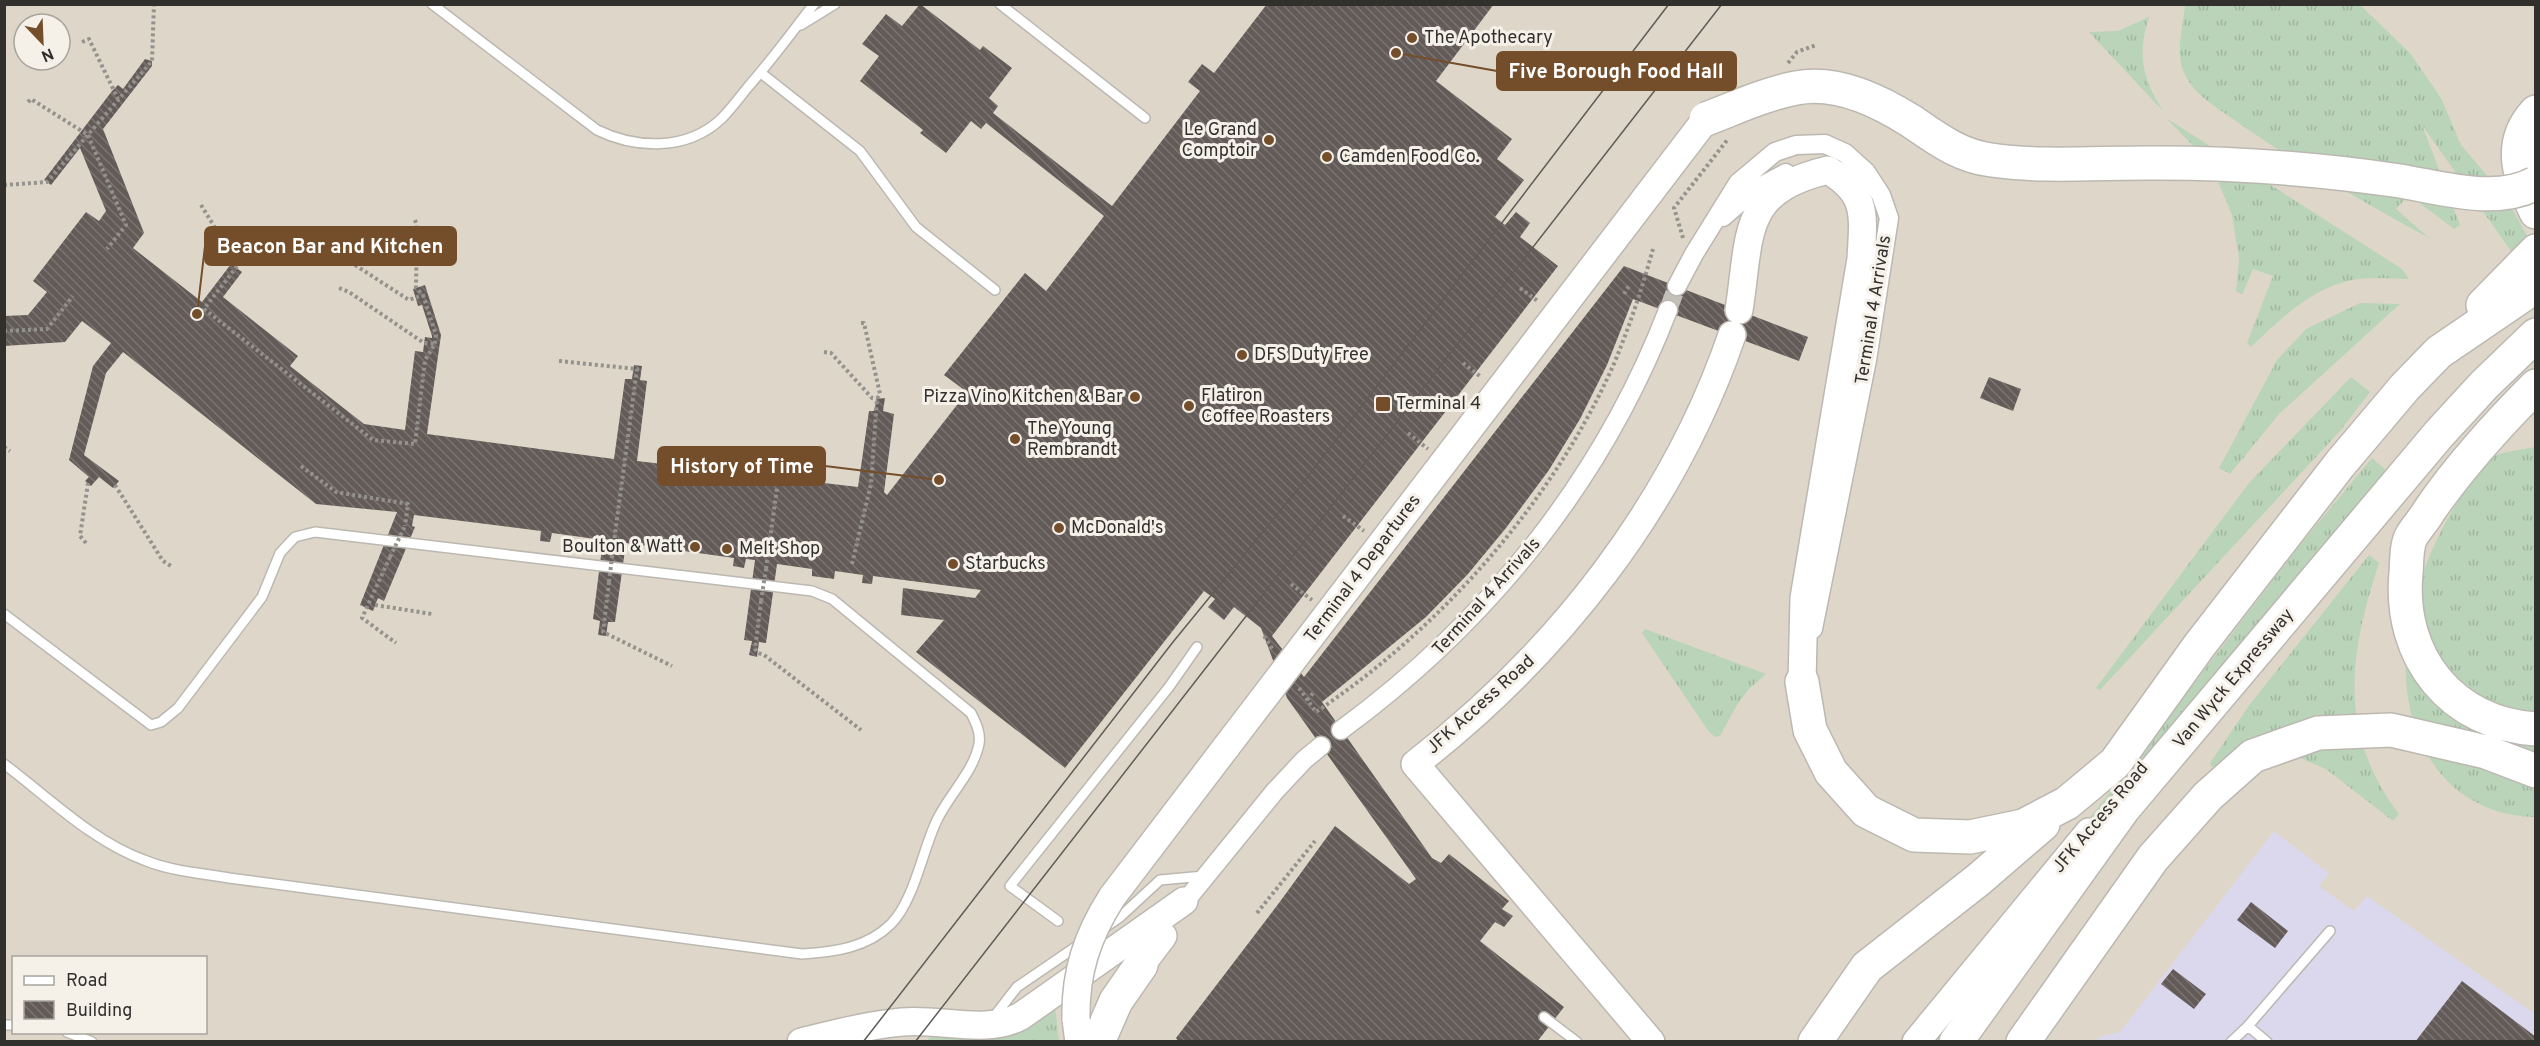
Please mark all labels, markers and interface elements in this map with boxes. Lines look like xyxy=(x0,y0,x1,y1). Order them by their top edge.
north arrow xyxy=(12,12,72,72)
place label: The Apothecary xyxy=(1424,27,1553,50)
marker: The Apothecary xyxy=(1405,31,1419,45)
text: N xyxy=(38,43,56,65)
callout: Five Borough Food Hall xyxy=(1497,52,1736,90)
text: Five Borough Food Hall xyxy=(1508,60,1724,86)
place label: Le Grand Comptoir xyxy=(1182,119,1257,163)
marker: Le Grand Comptoir xyxy=(1262,133,1276,147)
place label: Camden Food Co. xyxy=(1339,146,1480,169)
marker: Camden Food Co. xyxy=(1320,150,1334,164)
callout: Beacon Bar and Kitchen xyxy=(205,227,456,265)
street label: Terminal 4 Arrivals xyxy=(1851,234,1897,386)
text: Beacon Bar and Kitchen xyxy=(217,235,443,261)
place label: DFS Duty Free xyxy=(1254,344,1369,367)
marker: DFS Duty Free xyxy=(1235,348,1249,362)
place label: Flatiron Coffee Roasters xyxy=(1201,385,1330,429)
place label: Pizza Vino Kitchen & Bar xyxy=(923,386,1123,409)
marker: Pizza Vino Kitchen & Bar xyxy=(1128,390,1142,404)
place label: Terminal 4 xyxy=(1396,393,1481,416)
marker: Terminal 4 xyxy=(1374,395,1392,413)
marker: Flatiron Coffee Roasters xyxy=(1182,399,1196,413)
place label: The Young Rembrandt xyxy=(1027,418,1117,462)
marker: The Young Rembrandt xyxy=(1008,432,1022,446)
callout: History of Time xyxy=(658,447,825,485)
text: History of Time xyxy=(670,455,814,481)
street label: Terminal 4 Departures xyxy=(1300,490,1426,648)
place label: McDonald's xyxy=(1071,517,1163,540)
marker: McDonald's xyxy=(1052,521,1066,535)
street label: Terminal 4 Arrivals xyxy=(1428,533,1546,661)
place label: Boulton & Watt xyxy=(562,536,683,559)
place label: Melt Shop xyxy=(739,538,820,561)
marker: Boulton & Watt xyxy=(688,540,702,554)
marker: Melt Shop xyxy=(720,542,734,556)
place label: Starbucks xyxy=(965,553,1046,576)
marker: Starbucks xyxy=(946,557,960,571)
street label: Van Wyck Expressway xyxy=(2169,604,2299,754)
street label: JFK Access Road xyxy=(1422,650,1540,760)
street label: JFK Access Road xyxy=(2048,758,2154,878)
legend xyxy=(12,956,207,1034)
text: Road xyxy=(66,970,108,993)
text: Building xyxy=(66,1000,132,1023)

